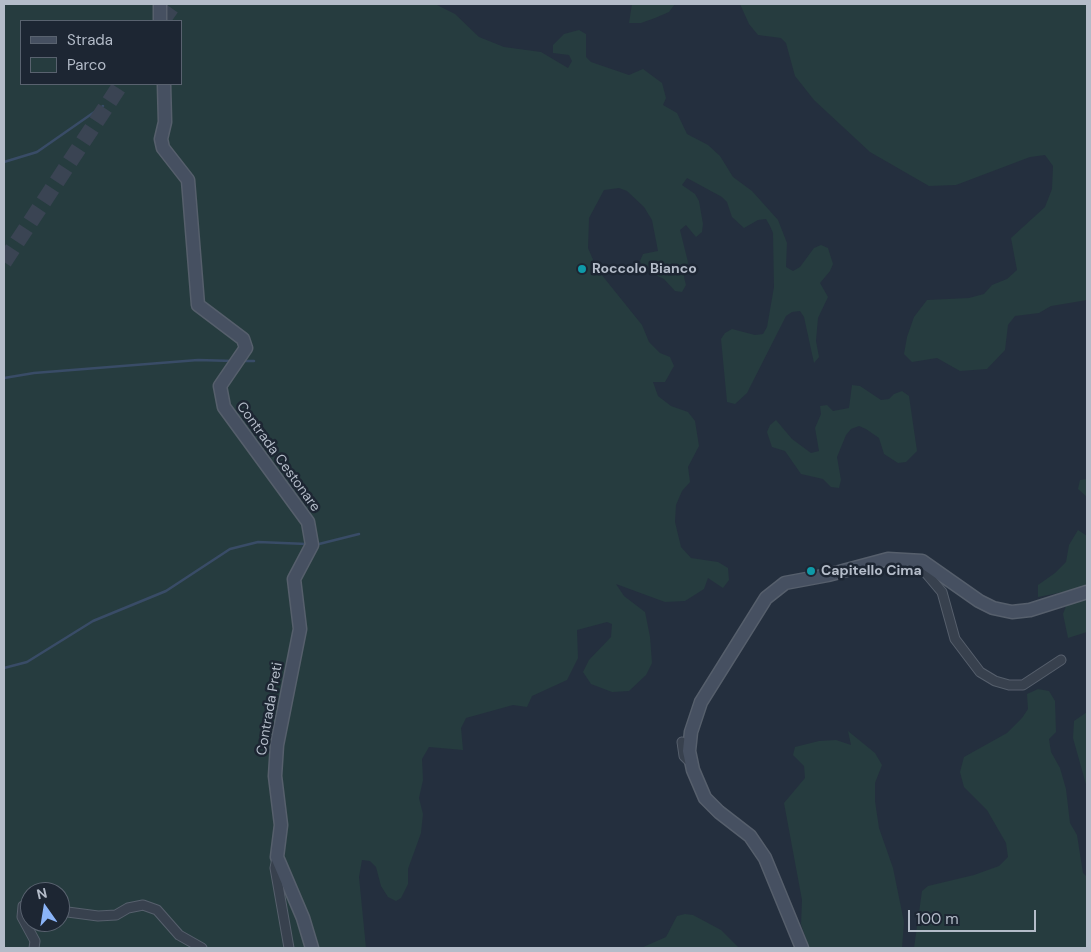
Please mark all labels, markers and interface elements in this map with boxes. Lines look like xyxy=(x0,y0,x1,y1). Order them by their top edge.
legend xyxy=(20,20,182,85)
text: Strada xyxy=(67,30,113,50)
text: Parco xyxy=(67,55,106,75)
place label: Roccolo Bianco xyxy=(592,261,697,277)
marker: Roccolo Bianco xyxy=(576,263,588,275)
street label: Contrada Cestonare xyxy=(233,399,323,515)
place label: Capitello Cima xyxy=(821,563,922,579)
marker: Capitello Cima xyxy=(805,565,817,577)
street label: Contrada Preti xyxy=(254,661,286,757)
north arrow xyxy=(20,882,70,932)
text: N xyxy=(35,883,49,903)
scale bar xyxy=(911,900,1038,932)
text: 100 m xyxy=(916,909,959,929)

